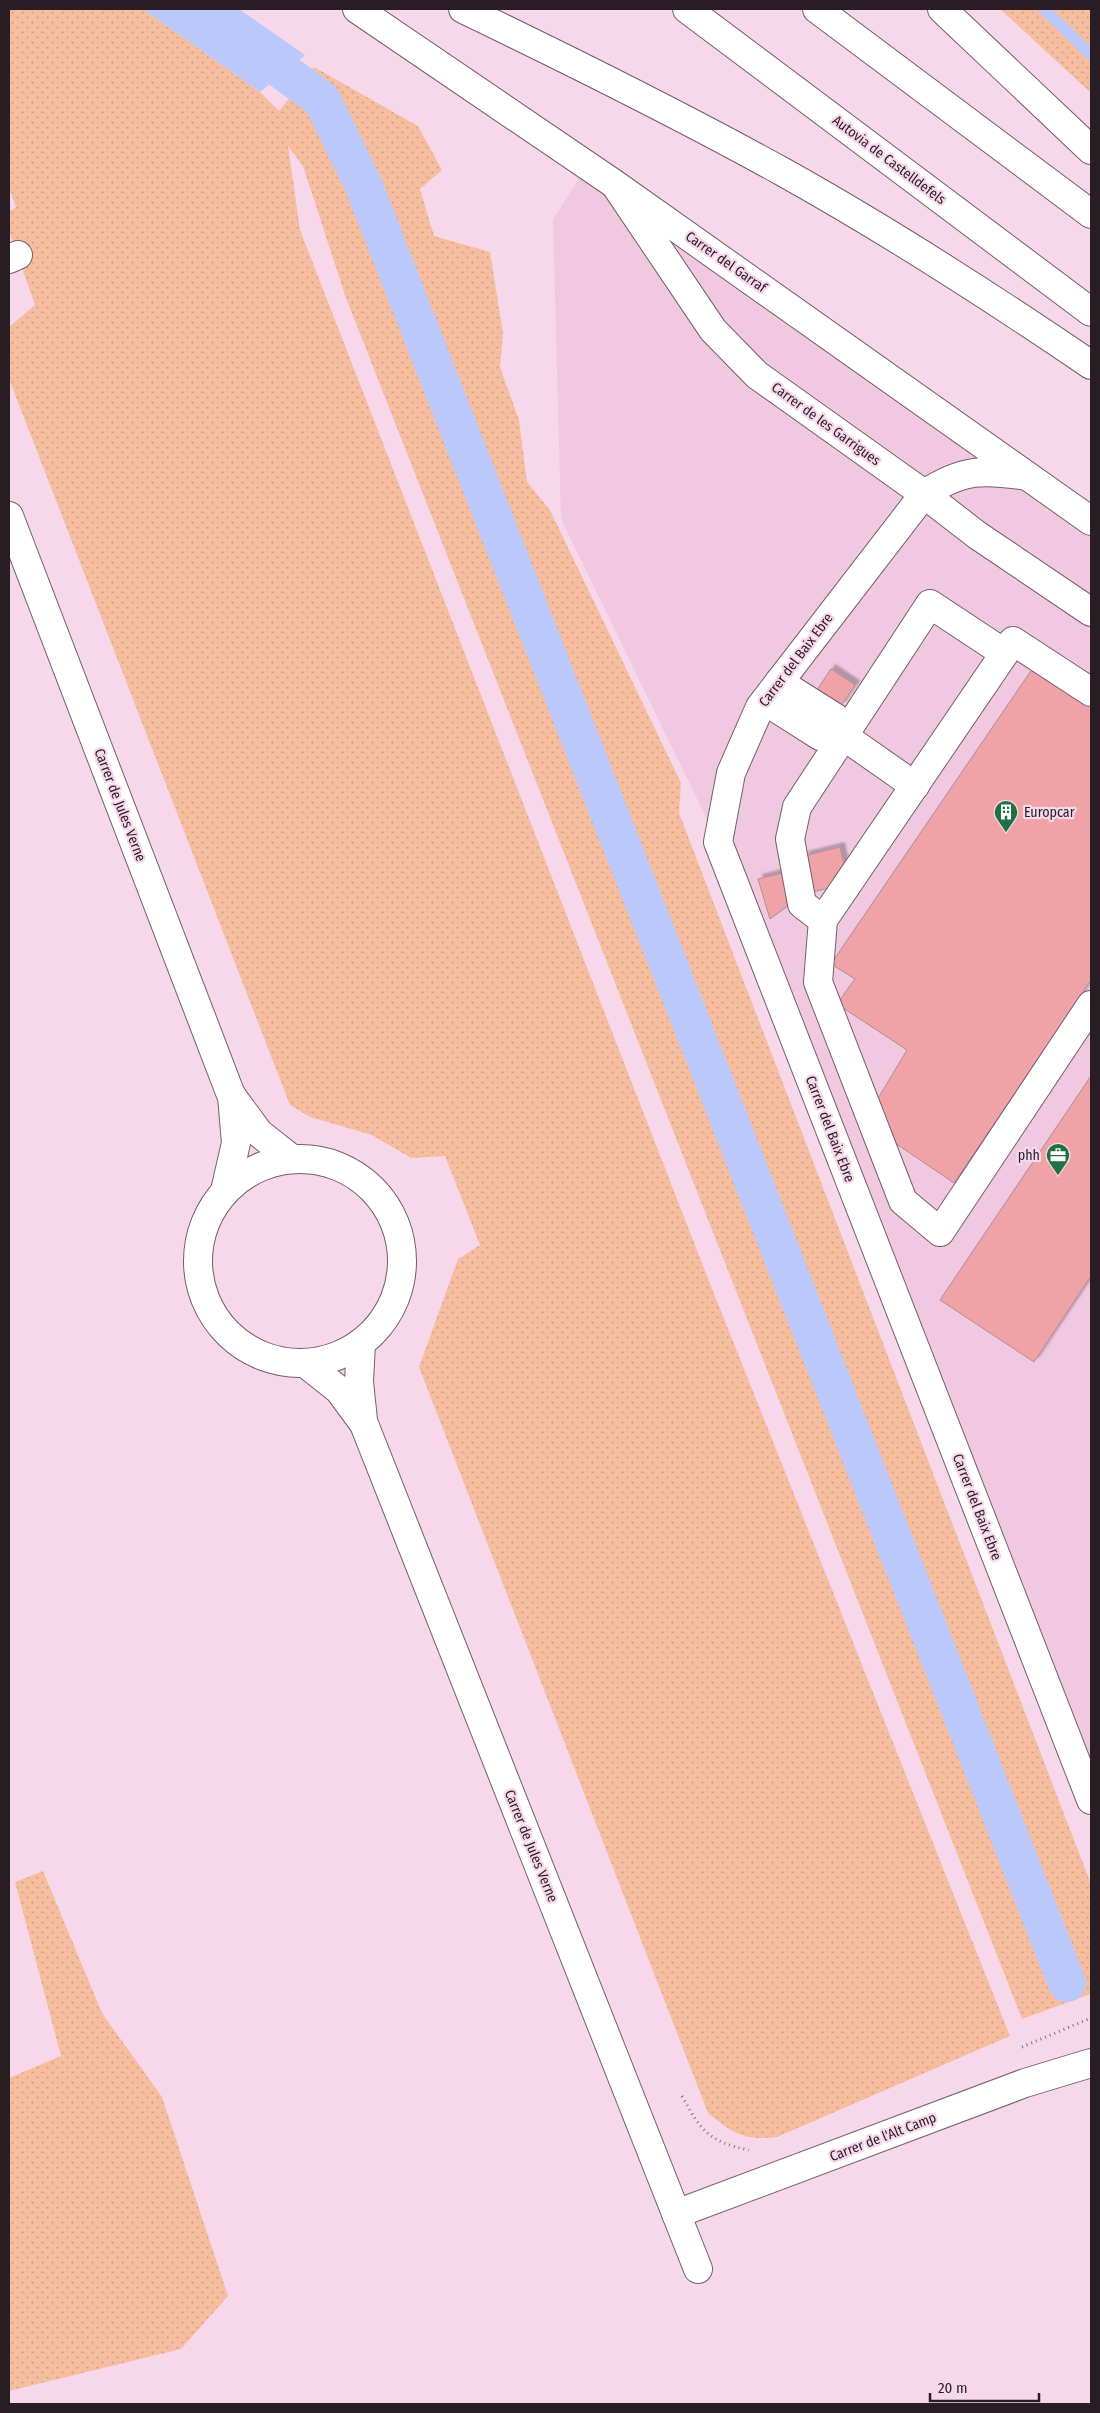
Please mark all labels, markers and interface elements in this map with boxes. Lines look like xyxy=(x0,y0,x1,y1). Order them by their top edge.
street label: Autovia de Castelldefels xyxy=(829,112,949,208)
street label: Carrer del Garraf xyxy=(682,228,771,297)
street label: Carrer de les Garrigues xyxy=(768,379,884,469)
street label: Carrer del Baix Ebre xyxy=(755,610,837,710)
street label: Carrer de Jules Verne xyxy=(91,746,149,864)
building icon: Europcar xyxy=(993,799,1019,833)
place label: Europcar xyxy=(1024,804,1075,821)
street label: Carrer del Baix Ebre xyxy=(802,1073,858,1185)
office icon: phh xyxy=(1045,1142,1071,1176)
place label: phh xyxy=(1018,1147,1040,1164)
street label: Carrer del Baix Ebre xyxy=(949,1451,1005,1563)
street label: Carrer de Jules Verne xyxy=(501,1787,561,1905)
street label: Carrer de l'Alt Camp xyxy=(827,2109,939,2165)
scale bar xyxy=(930,2370,1039,2402)
text: 20 m xyxy=(938,2379,968,2397)

